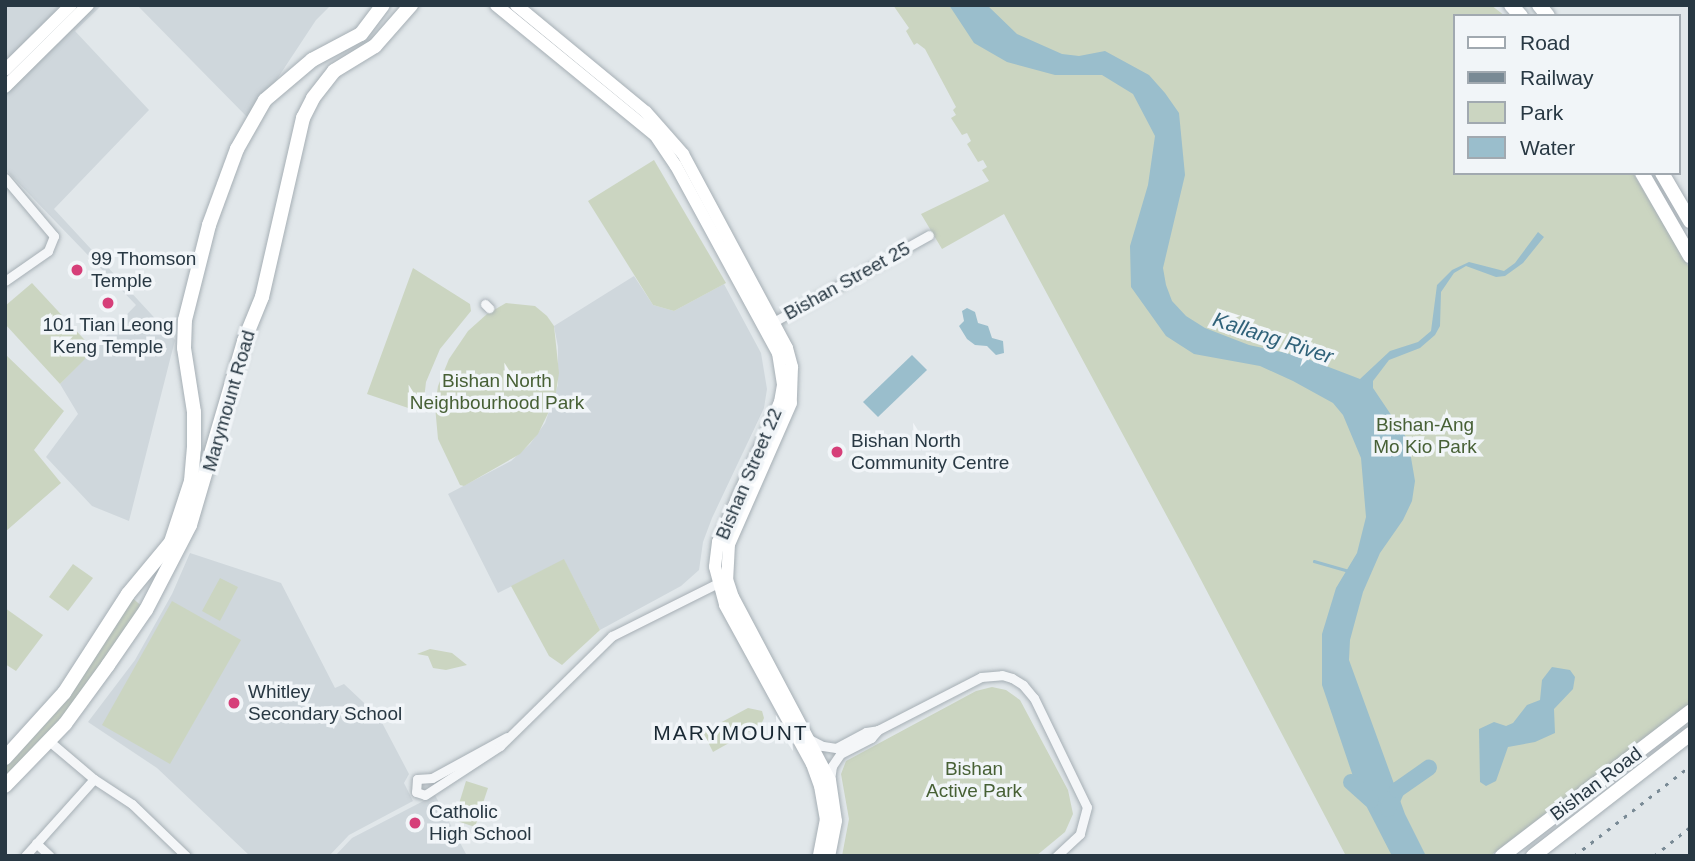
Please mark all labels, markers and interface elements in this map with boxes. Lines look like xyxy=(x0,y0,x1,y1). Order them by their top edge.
legend xyxy=(1454,14,1681,175)
text: Road xyxy=(1520,31,1570,54)
text: Railway xyxy=(1520,66,1594,89)
text: Park xyxy=(1520,101,1563,124)
text: Water xyxy=(1520,136,1575,159)
street label: Bishan Street 25 xyxy=(780,237,914,325)
place label: 99 Thomson Temple xyxy=(91,248,197,292)
marker: 99 Thomson Temple xyxy=(69,262,85,278)
marker: 101 Tian Leong Keng Temple xyxy=(100,295,116,311)
water label: Kallang River xyxy=(1210,307,1336,369)
place label: 101 Tian Leong Keng Temple xyxy=(42,314,174,358)
street label: Marymount Road xyxy=(198,328,260,474)
park label: Bishan North Neighbourhood Park xyxy=(410,370,584,414)
street label: Bishan Street 22 xyxy=(711,405,787,543)
park label: Bishan-Ang Mo Kio Park xyxy=(1373,414,1477,458)
place label: Bishan North Community Centre xyxy=(851,430,1009,474)
marker: Bishan North Community Centre xyxy=(829,444,845,460)
place label: Whitley Secondary School xyxy=(248,681,402,725)
marker: Whitley Secondary School xyxy=(226,695,242,711)
district label: MARYMOUNT xyxy=(654,720,808,746)
street label: Bishan Road xyxy=(1546,742,1646,826)
park label: Bishan Active Park xyxy=(926,758,1022,802)
place label: Catholic High School xyxy=(429,801,531,845)
marker: Catholic High School xyxy=(407,815,423,831)

